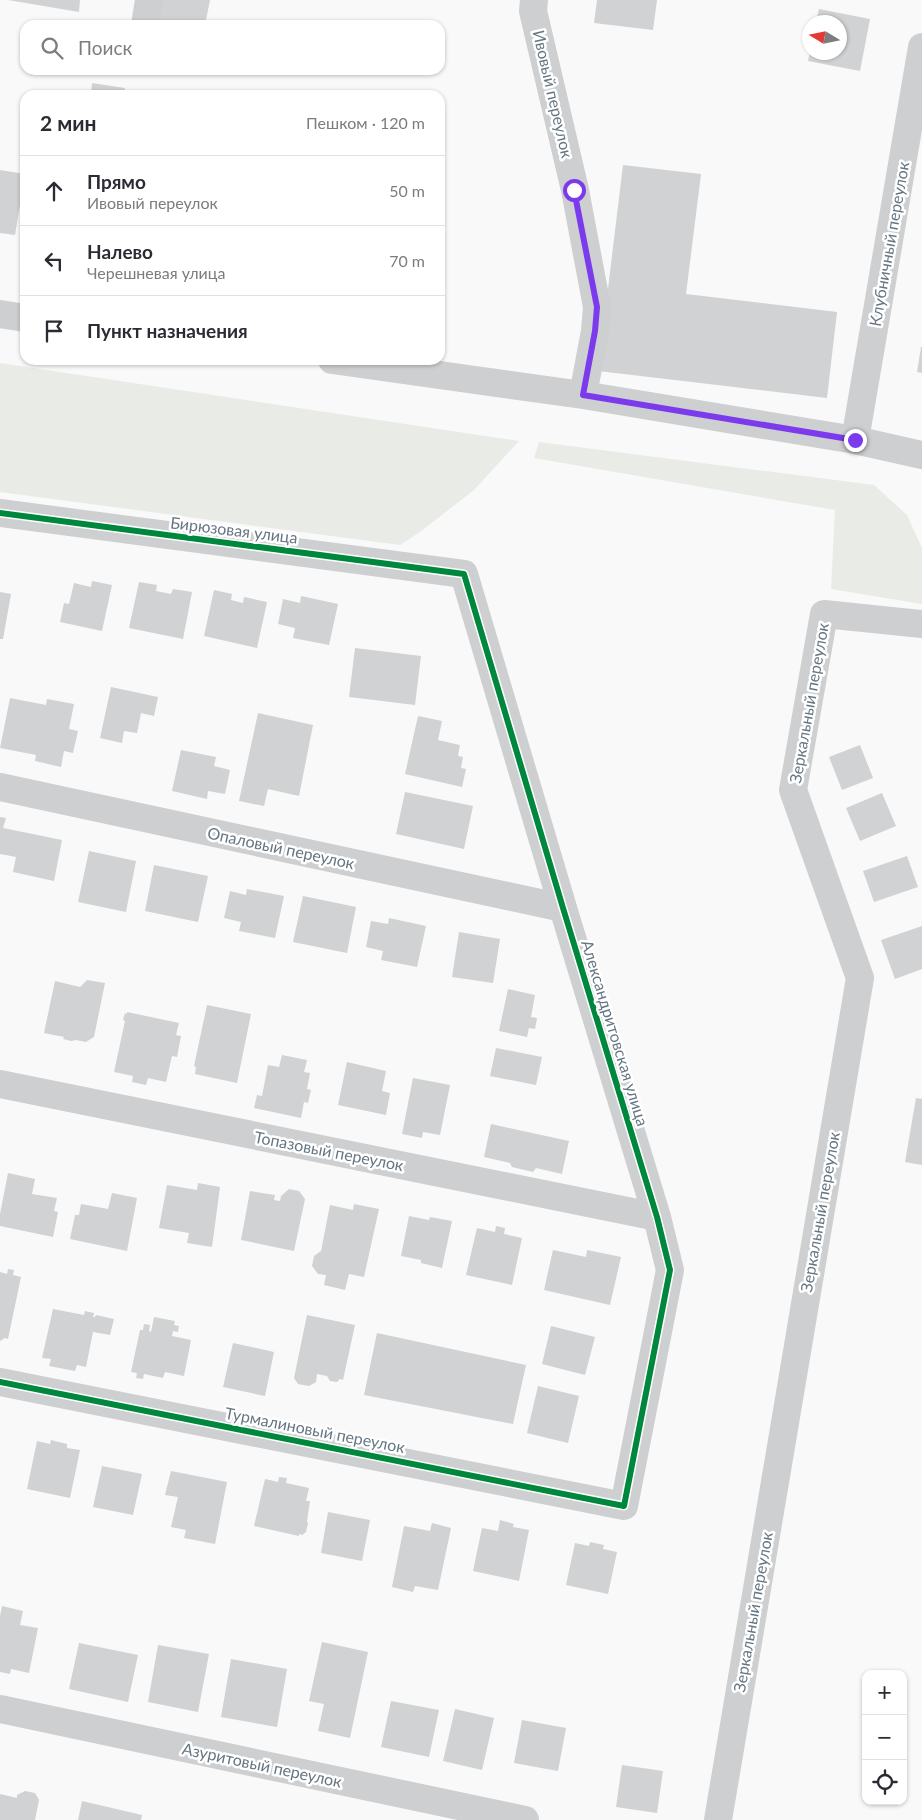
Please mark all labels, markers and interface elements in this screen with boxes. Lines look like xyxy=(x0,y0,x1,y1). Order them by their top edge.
north arrow xyxy=(802,15,847,60)
search box xyxy=(20,20,445,75)
street label: Ивовый переулок xyxy=(530,28,578,160)
icon: search xyxy=(38,34,66,62)
text: Поиск xyxy=(78,36,132,59)
text: 2 мин xyxy=(40,110,97,135)
text: Пешком · 120 m xyxy=(306,113,425,132)
street label: Клубничный переулок xyxy=(865,159,912,328)
text: Прямо xyxy=(87,170,146,193)
icon: ahead xyxy=(40,177,68,205)
route start xyxy=(563,179,586,202)
text: 50 m xyxy=(389,181,425,200)
text: Ивовый переулок xyxy=(87,193,218,212)
text: Налево xyxy=(87,240,153,263)
icon: left xyxy=(40,247,68,275)
text: 70 m xyxy=(389,251,425,270)
text: Черешневая улица xyxy=(87,263,225,282)
icon: arrive xyxy=(40,317,68,345)
text: Пункт назначения xyxy=(87,319,248,342)
route end xyxy=(844,429,867,452)
street label: Бирюзовая улица xyxy=(169,512,299,547)
street label: Зеркальный переулок xyxy=(785,621,832,785)
street label: Опаловый переулок xyxy=(206,823,357,873)
street label: Александритовская улица xyxy=(578,937,653,1128)
street label: Топазовый переулок xyxy=(253,1127,406,1174)
street label: Зеркальный переулок xyxy=(796,1130,843,1294)
street label: Турмалиновый переулок xyxy=(224,1403,407,1456)
street label: Зеркальный переулок xyxy=(729,1530,776,1694)
map controls xyxy=(862,1670,907,1805)
button: + xyxy=(862,1670,907,1715)
button: − xyxy=(862,1715,907,1760)
street label: Азуритовый переулок xyxy=(181,1738,344,1791)
button: locate xyxy=(862,1760,907,1805)

